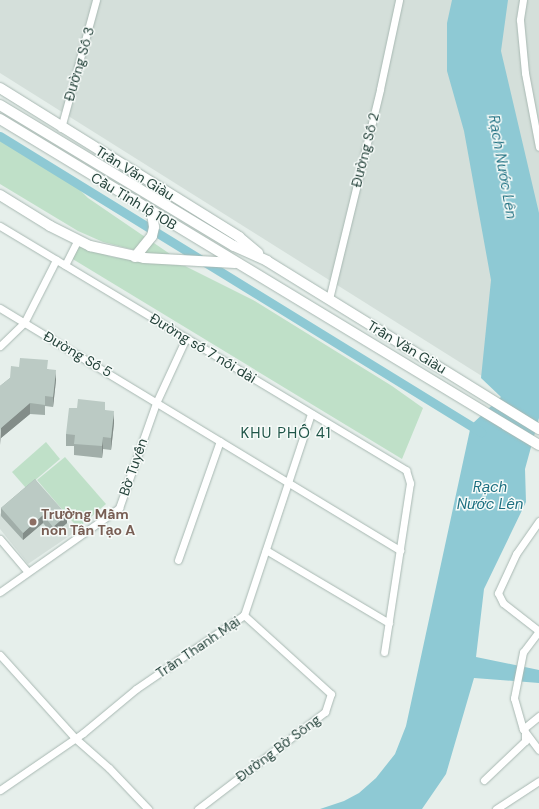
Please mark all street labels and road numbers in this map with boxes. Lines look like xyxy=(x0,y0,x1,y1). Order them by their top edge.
street label: Đường Số 3 xyxy=(60,25,98,103)
street label: Đường Số 2 xyxy=(348,111,382,189)
street label: Trần Văn Giàu xyxy=(93,142,177,204)
street label: Cầu Tỉnh lộ 10B xyxy=(88,169,180,233)
street label: Đường số 7 nối dài xyxy=(147,310,259,386)
street label: Trần Văn Giàu xyxy=(364,317,450,377)
street label: Đường Số 5 xyxy=(41,328,115,380)
street label: Bờ Tuyến xyxy=(115,436,151,498)
street label: Trần Thanh Mại xyxy=(153,613,243,681)
street label: Đường Bờ Sông xyxy=(232,711,324,785)

